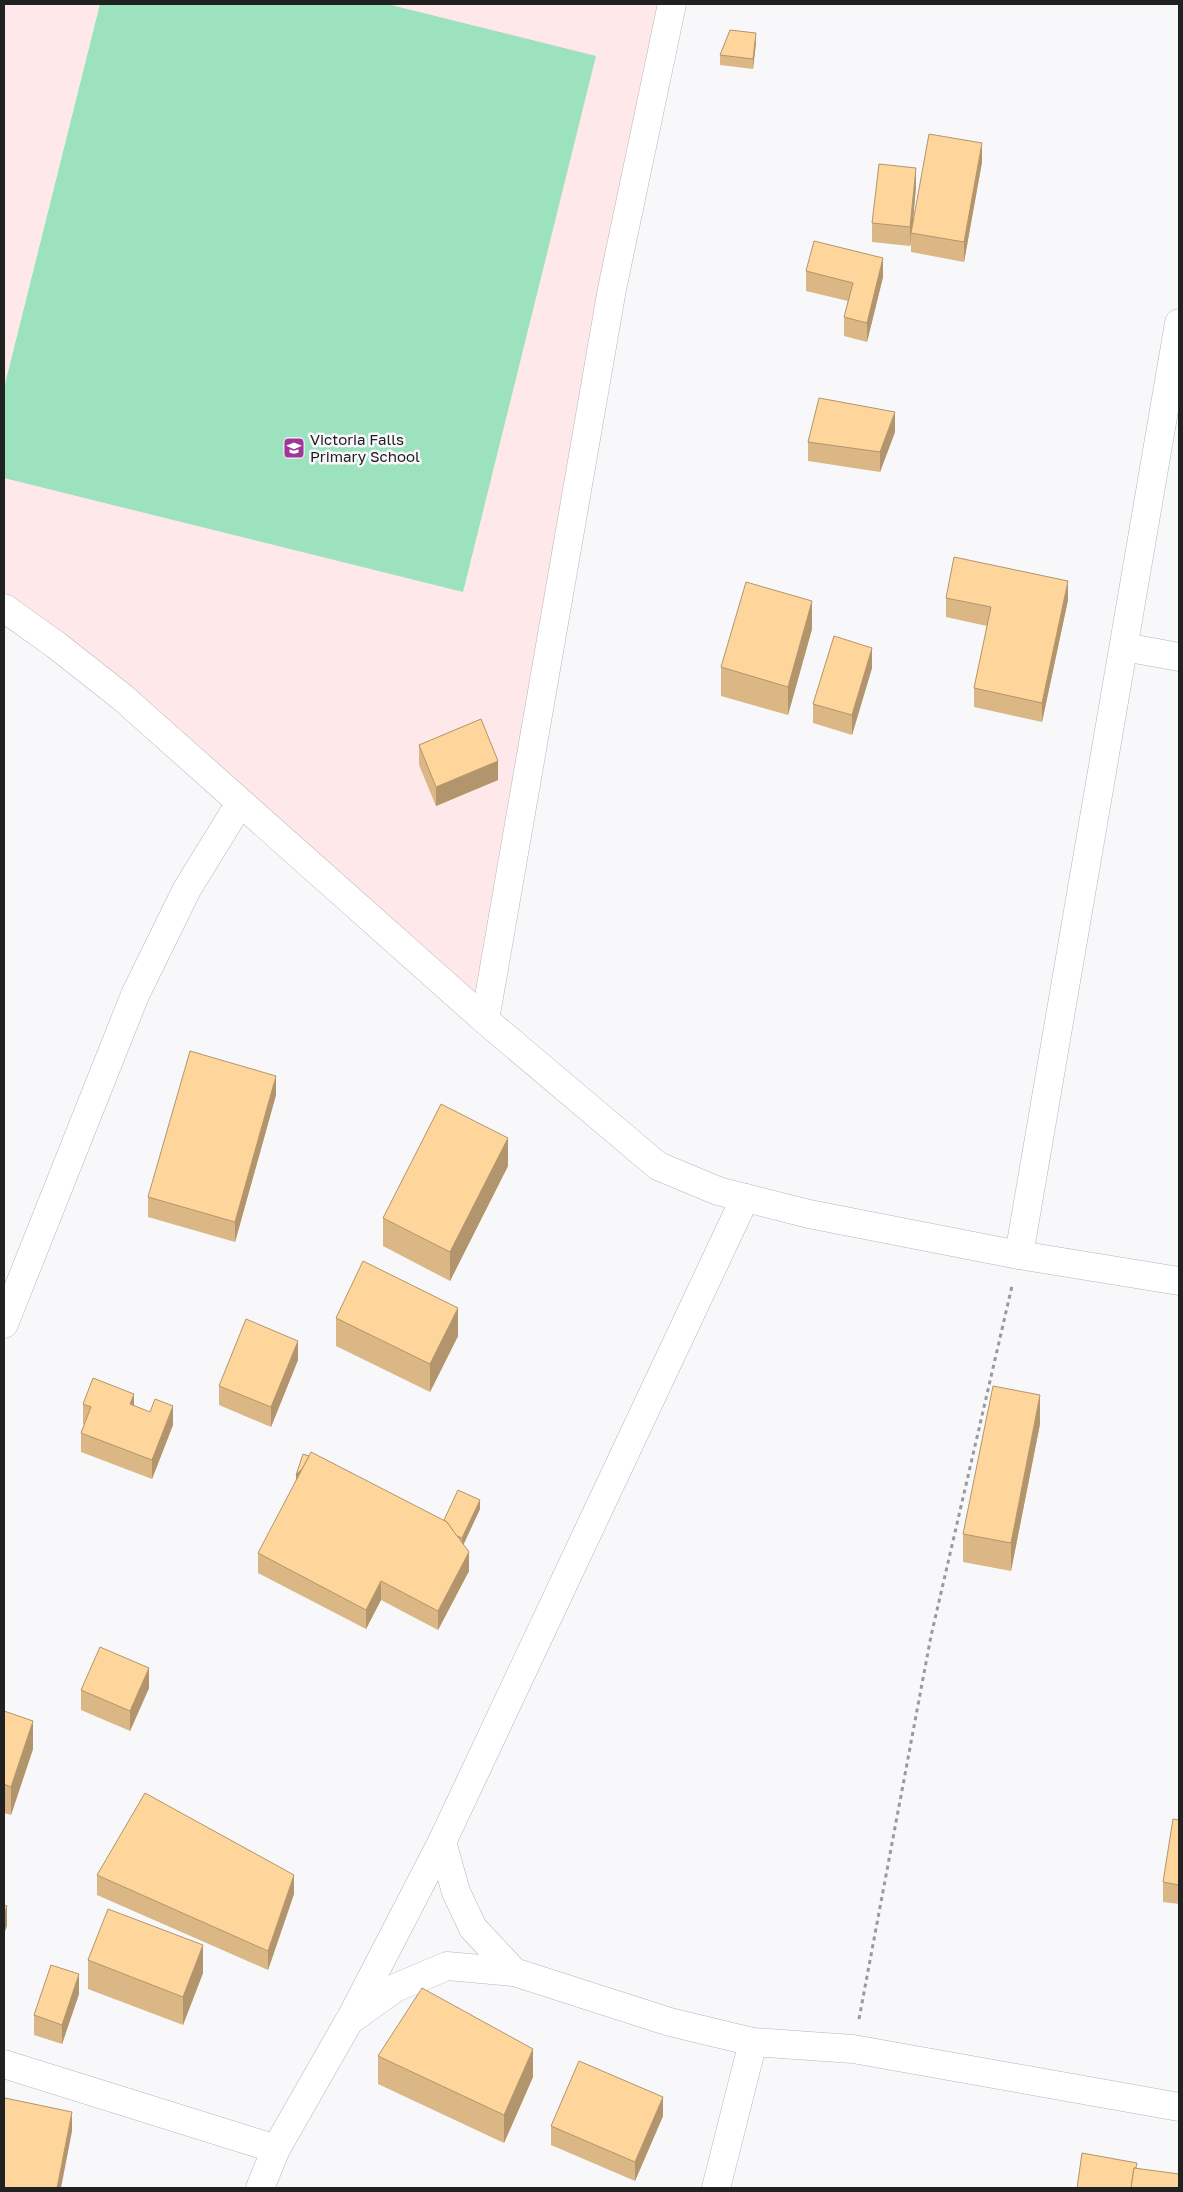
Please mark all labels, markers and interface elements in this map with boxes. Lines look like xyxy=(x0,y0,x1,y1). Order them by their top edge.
place label: Victoria Falls Primary School xyxy=(310,430,420,465)
school or university icon: Victoria Falls Primary School xyxy=(282,436,306,460)

